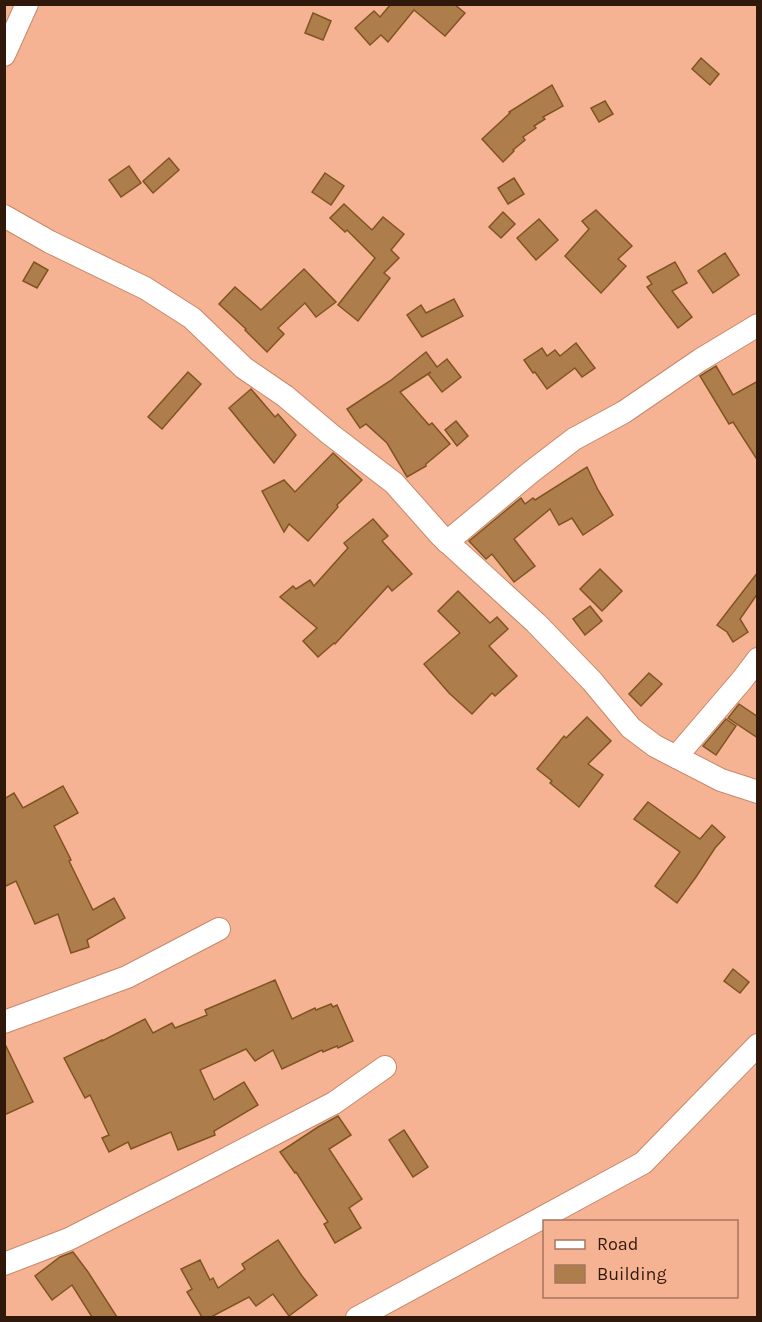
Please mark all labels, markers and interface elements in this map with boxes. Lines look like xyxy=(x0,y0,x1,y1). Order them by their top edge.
legend xyxy=(543,1220,738,1298)
text: Road xyxy=(597,1233,638,1255)
text: Building xyxy=(597,1263,667,1285)

